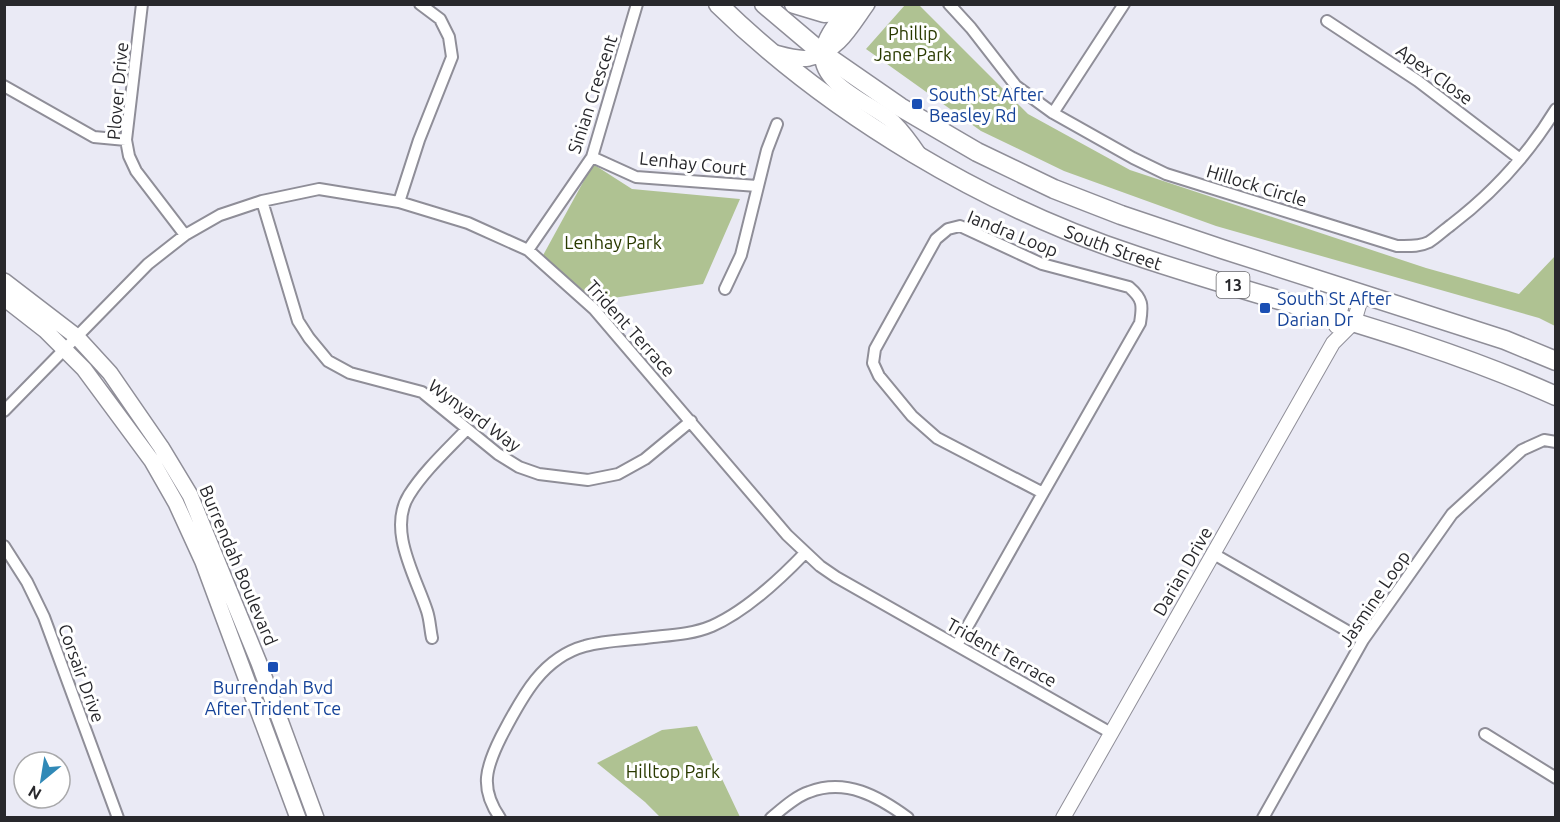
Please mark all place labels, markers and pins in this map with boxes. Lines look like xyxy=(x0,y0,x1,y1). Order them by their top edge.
place label: South St After Beasley Rd xyxy=(929,84,1044,125)
marker: South St After Beasley Rd xyxy=(910,97,924,111)
place label: South St After Darian Dr xyxy=(1277,288,1392,329)
marker: South St After Darian Dr xyxy=(1258,301,1272,315)
marker: Burrendah Bvd After Trident Tce xyxy=(266,660,280,674)
place label: Burrendah Bvd After Trident Tce xyxy=(205,677,341,718)

